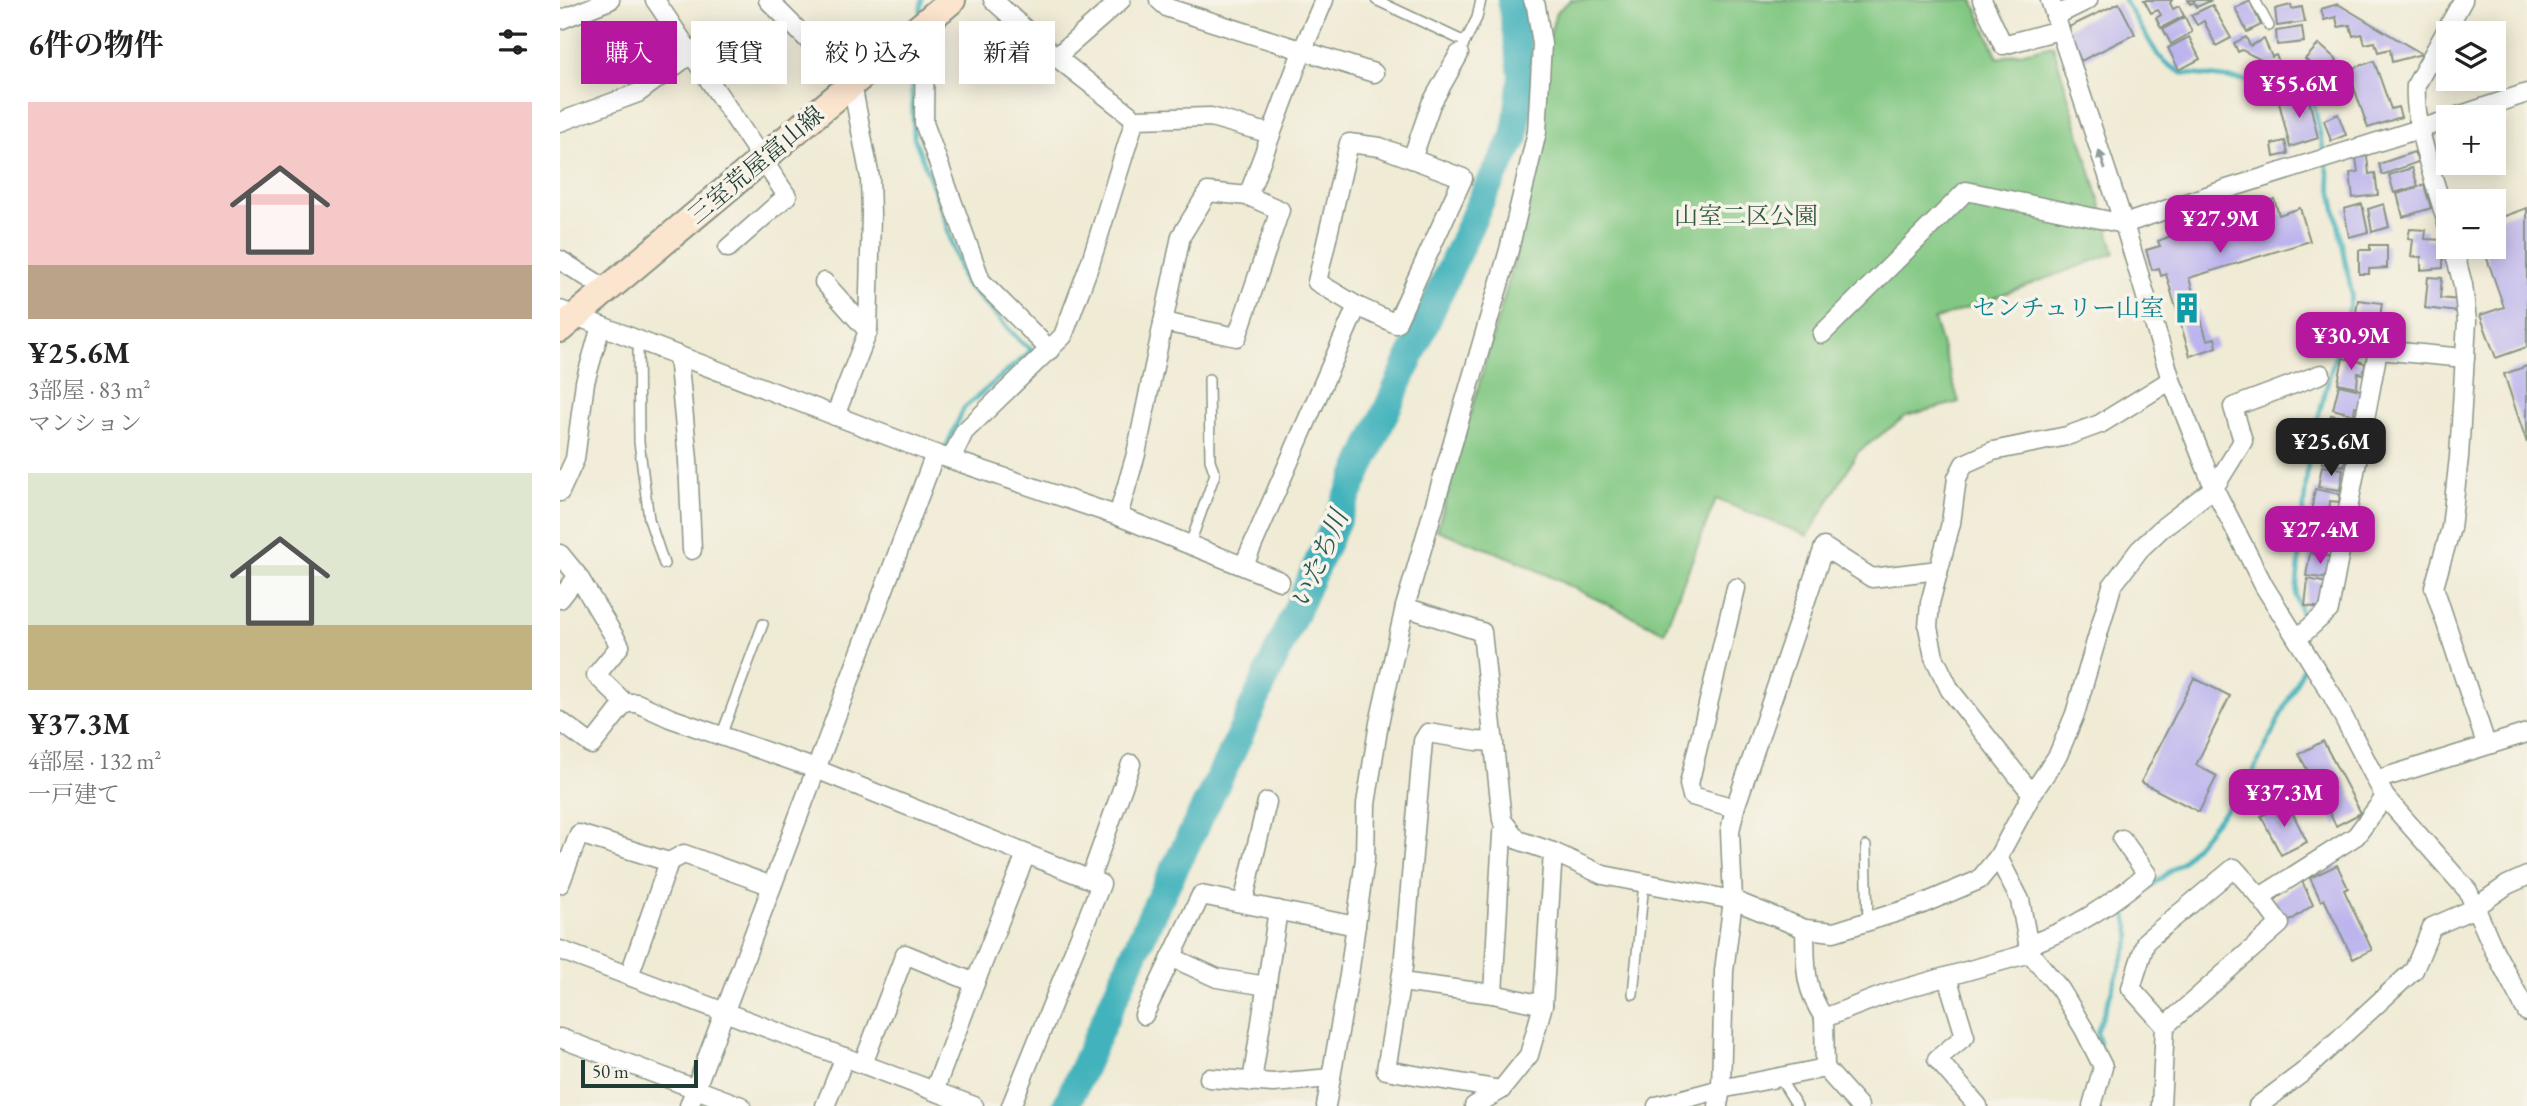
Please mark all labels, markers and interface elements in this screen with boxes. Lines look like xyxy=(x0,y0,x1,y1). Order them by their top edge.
chip: 購入 xyxy=(581,21,677,84)
chip: 賃貸 xyxy=(691,21,787,84)
chip: 絞り込み xyxy=(801,21,945,84)
chip: 新着 xyxy=(959,21,1055,84)
map controls xyxy=(2436,21,2506,259)
button: layers xyxy=(2436,21,2506,91)
icon: filters xyxy=(494,23,532,61)
text: 6件の物件 xyxy=(28,25,164,64)
pin: ¥55.6M xyxy=(2242,60,2356,120)
text: ¥55.6M xyxy=(2260,68,2338,98)
street label: 三室荒屋富山線 xyxy=(681,99,830,230)
button: + xyxy=(2436,105,2506,175)
icon: home xyxy=(217,147,343,273)
one-way arrow xyxy=(2096,149,2107,170)
button: − xyxy=(2436,189,2506,259)
pin: ¥27.9M xyxy=(2163,196,2277,255)
park label: 山室二区公園 xyxy=(1674,200,1818,231)
text: ¥27.9M xyxy=(2181,203,2259,233)
building icon: センチュリー山室 xyxy=(2170,291,2204,325)
place label: センチュリー山室 xyxy=(1973,292,2164,323)
pin: ¥30.9M xyxy=(2294,312,2408,372)
text: ¥30.9M xyxy=(2312,320,2390,350)
text: ¥25.6M xyxy=(28,333,130,372)
text: 3部屋 · 83 m² xyxy=(28,375,150,405)
text: マンション xyxy=(28,408,142,438)
pin: ¥25.6M xyxy=(2274,419,2388,478)
text: ¥25.6M xyxy=(2292,426,2370,456)
water label: いたち川 xyxy=(1282,502,1357,613)
pin: ¥27.4M xyxy=(2263,506,2377,566)
text: ¥27.4M xyxy=(2281,514,2359,544)
icon: home xyxy=(217,518,343,644)
text: ¥37.3M xyxy=(28,704,130,743)
text: 4部屋 · 132 m² xyxy=(28,746,161,776)
pin: ¥37.3M xyxy=(2227,770,2341,829)
text: ¥37.3M xyxy=(2245,777,2323,807)
text: 一戸建て xyxy=(28,779,120,809)
scale bar xyxy=(581,1057,698,1089)
text: 50 m xyxy=(592,1059,629,1084)

